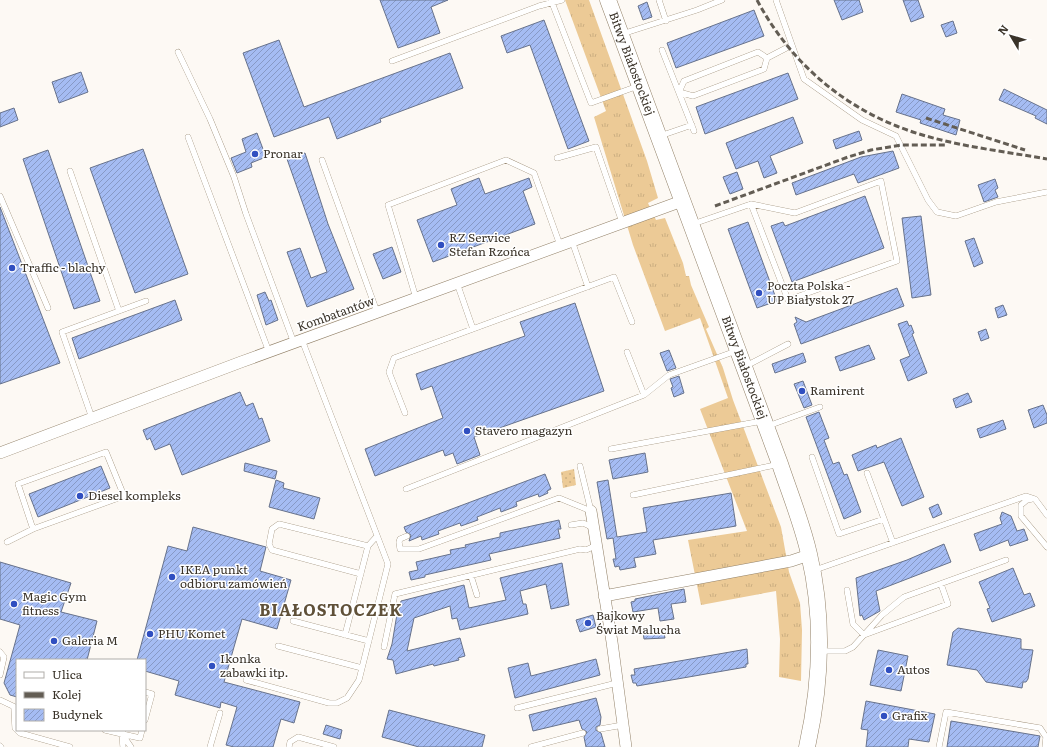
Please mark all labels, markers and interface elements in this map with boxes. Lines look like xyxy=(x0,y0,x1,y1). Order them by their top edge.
street label: Bitwy Białostockiej xyxy=(605,9,660,118)
north arrow xyxy=(991,16,1031,56)
text: N xyxy=(993,21,1011,38)
place label: Pronar xyxy=(263,144,303,162)
marker: Pronar xyxy=(250,149,260,159)
place label: RZ Service Stefan Rzońca xyxy=(449,228,531,260)
marker: RZ Service Stefan Rzońca xyxy=(436,240,446,250)
place label: Traffic - blachy xyxy=(20,258,105,276)
marker: Traffic - blachy xyxy=(7,263,17,273)
place label: Poczta Polska - UP Białystok 27 xyxy=(767,276,854,308)
marker: Poczta Polska - UP Białystok 27 xyxy=(754,288,764,298)
street label: Kombatantów xyxy=(294,291,377,335)
street label: Bitwy Białostockiej xyxy=(718,313,773,422)
place label: Ramirent xyxy=(810,381,865,399)
marker: Ramirent xyxy=(797,386,807,396)
place label: Stavero magazyn xyxy=(475,421,573,439)
marker: Stavero magazyn xyxy=(462,426,472,436)
place label: Diesel kompleks xyxy=(88,486,181,504)
marker: Diesel kompleks xyxy=(75,491,85,501)
place label: IKEA punkt odbioru zamówień xyxy=(180,560,287,592)
marker: IKEA punkt odbioru zamówień xyxy=(167,572,177,582)
place label: Magic Gym fitness xyxy=(22,587,87,619)
district label: BIAŁOSTOCZEK xyxy=(259,597,403,621)
marker: Magic Gym fitness xyxy=(9,599,19,609)
place label: Bajkowy Świat Malucha xyxy=(596,606,681,638)
marker: Bajkowy Świat Malucha xyxy=(583,618,593,628)
place label: PHU Komet xyxy=(158,624,226,642)
marker: PHU Komet xyxy=(145,629,155,639)
place label: Galeria M xyxy=(62,631,118,649)
marker: Galeria M xyxy=(49,636,59,646)
place label: Ikonka zabawki itp. xyxy=(220,649,289,681)
legend xyxy=(16,659,146,731)
place label: Autos xyxy=(897,660,930,678)
marker: Ikonka zabawki itp. xyxy=(207,661,217,671)
text: Ulica xyxy=(52,665,83,683)
marker: Autos xyxy=(884,665,894,675)
text: Kolej xyxy=(52,685,82,703)
text: Budynek xyxy=(52,705,103,723)
place label: Grafix xyxy=(892,706,928,724)
marker: Grafix xyxy=(879,711,889,721)

